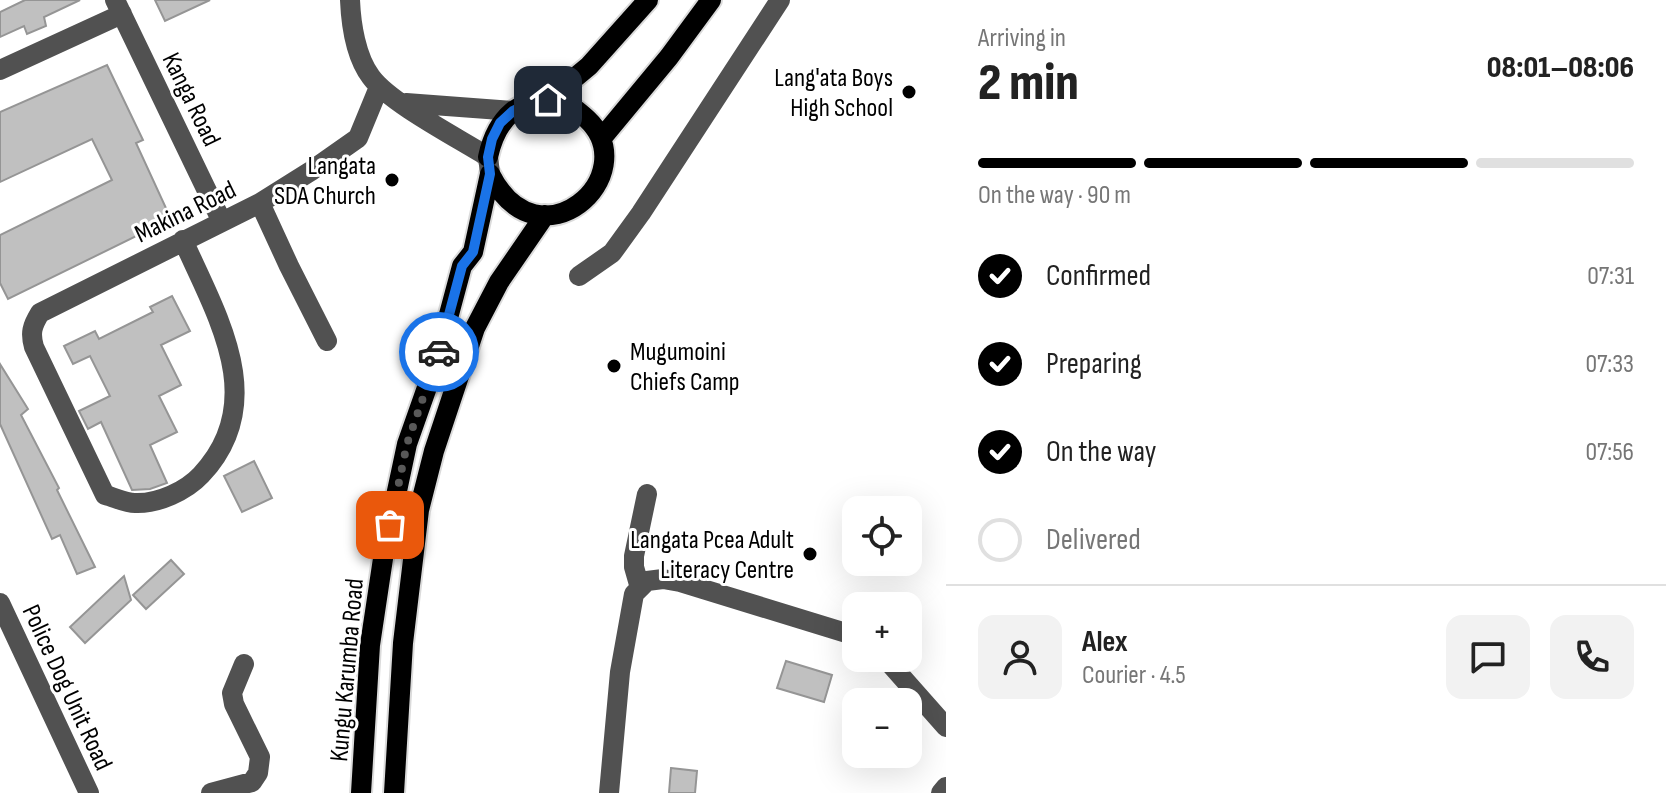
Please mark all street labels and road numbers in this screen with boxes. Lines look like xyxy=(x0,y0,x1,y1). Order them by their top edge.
street label: Kanga Road xyxy=(155,48,227,152)
street label: Makina Road xyxy=(130,175,241,250)
street label: Kungu Karumba Road xyxy=(324,577,371,763)
street label: Police Dog Unit Road xyxy=(15,600,119,775)

